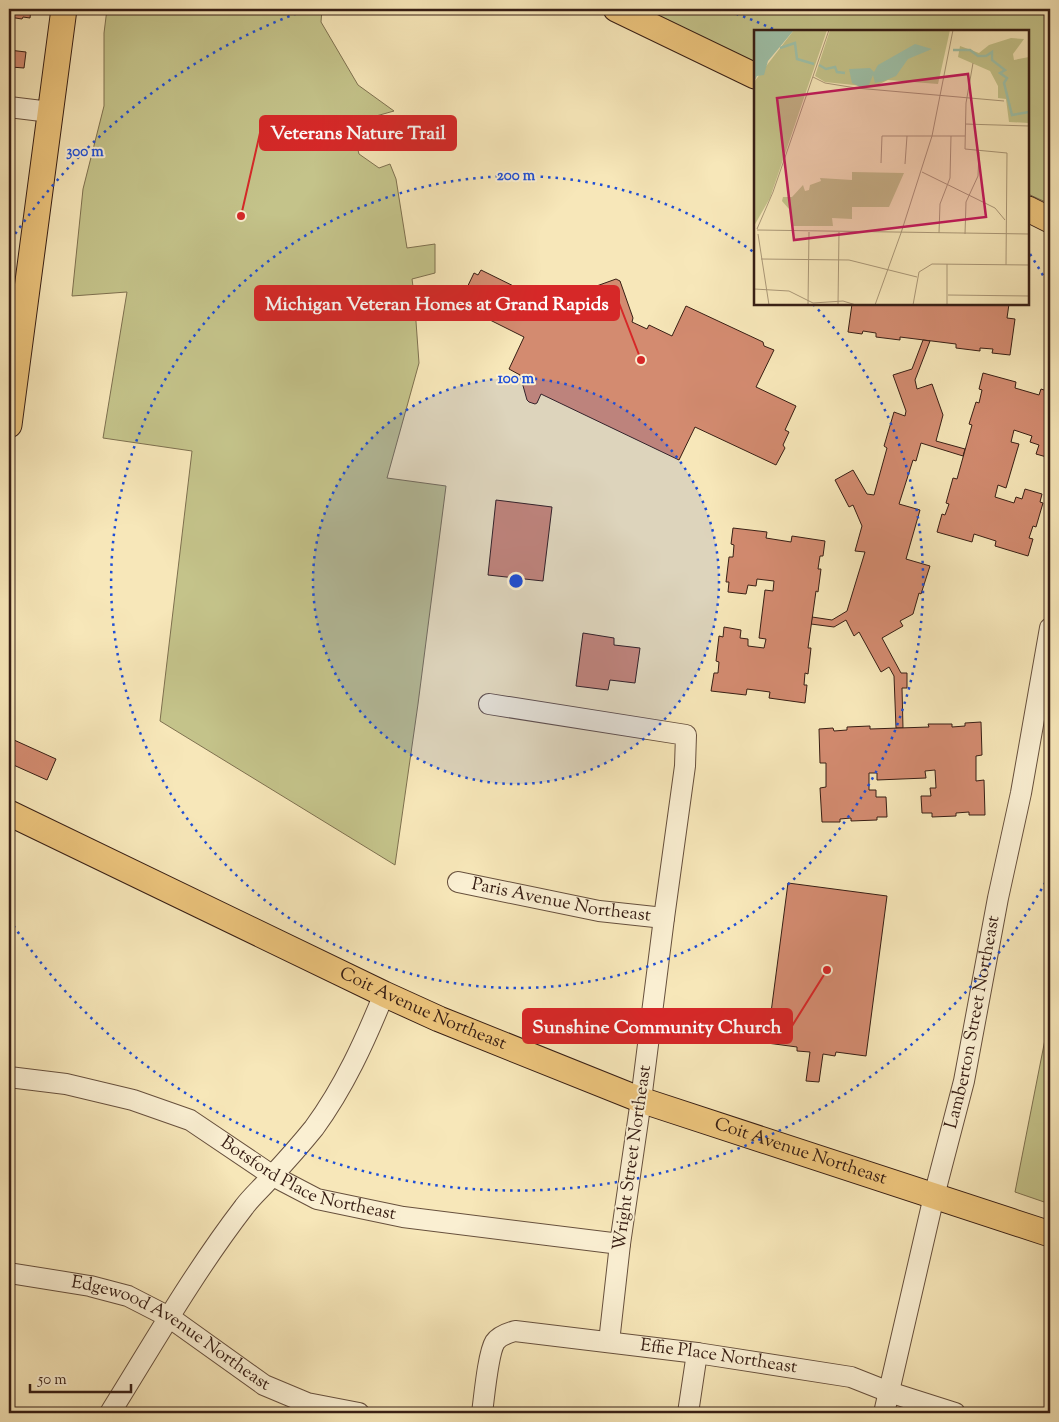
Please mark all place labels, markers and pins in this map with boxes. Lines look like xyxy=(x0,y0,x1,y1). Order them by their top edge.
callout: Veterans Nature Trail xyxy=(260,116,456,150)
callout: Michigan Veteran Homes at Grand Rapids xyxy=(255,286,619,320)
centre of rings xyxy=(507,572,525,590)
callout: Sunshine Community Church xyxy=(523,1009,792,1043)

